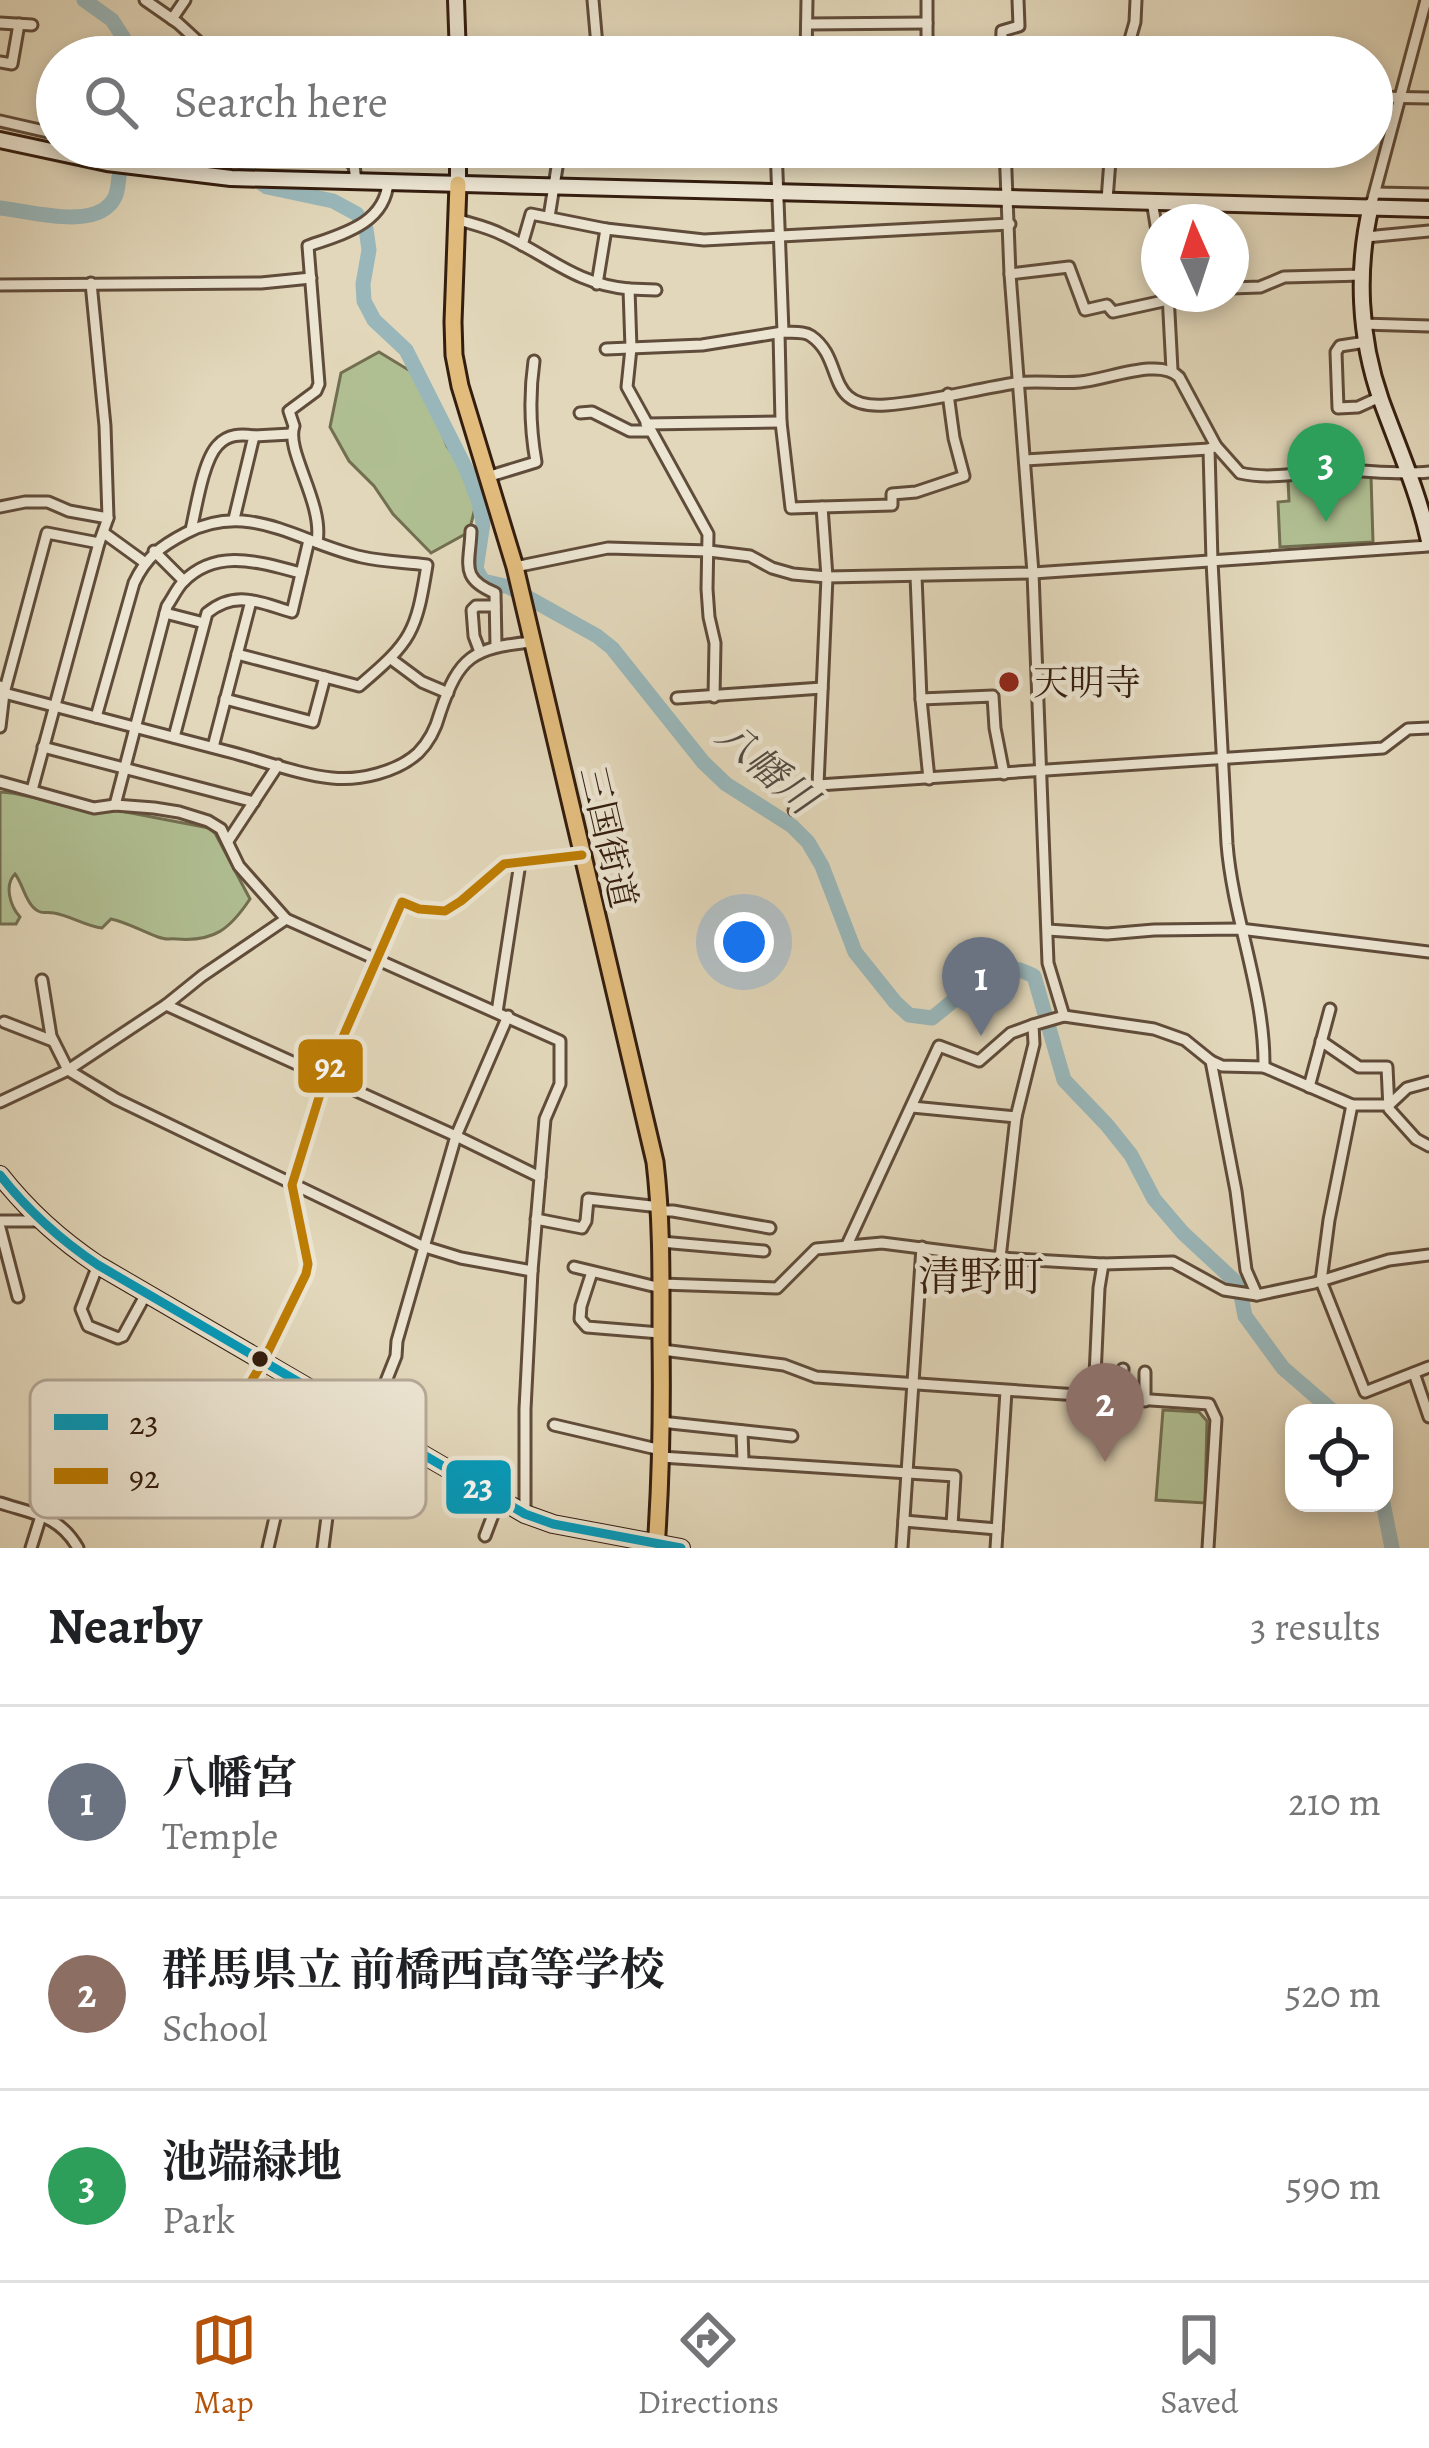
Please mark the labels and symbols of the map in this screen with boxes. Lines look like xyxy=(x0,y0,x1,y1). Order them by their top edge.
north arrow xyxy=(1141,204,1249,312)
pin: 3 xyxy=(1287,423,1365,522)
place label: 天明寺 xyxy=(1033,658,1141,707)
marker: 天明寺 xyxy=(996,669,1022,695)
water label: 八幡川 xyxy=(705,709,831,828)
street label: 三国街道 xyxy=(568,761,649,913)
your location xyxy=(714,912,774,972)
pin: 1 xyxy=(942,937,1020,1036)
line badge: 92 xyxy=(296,1037,365,1095)
text: 92 xyxy=(314,1043,346,1088)
district label: 清野町 xyxy=(918,1248,1044,1305)
unlabelled marker xyxy=(249,1348,271,1370)
pin: 2 xyxy=(1066,1363,1144,1462)
legend xyxy=(30,1380,426,1518)
text: 23 xyxy=(129,1400,158,1445)
text: 92 xyxy=(129,1454,160,1499)
line badge: 23 xyxy=(444,1458,513,1516)
text: 23 xyxy=(463,1464,493,1509)

